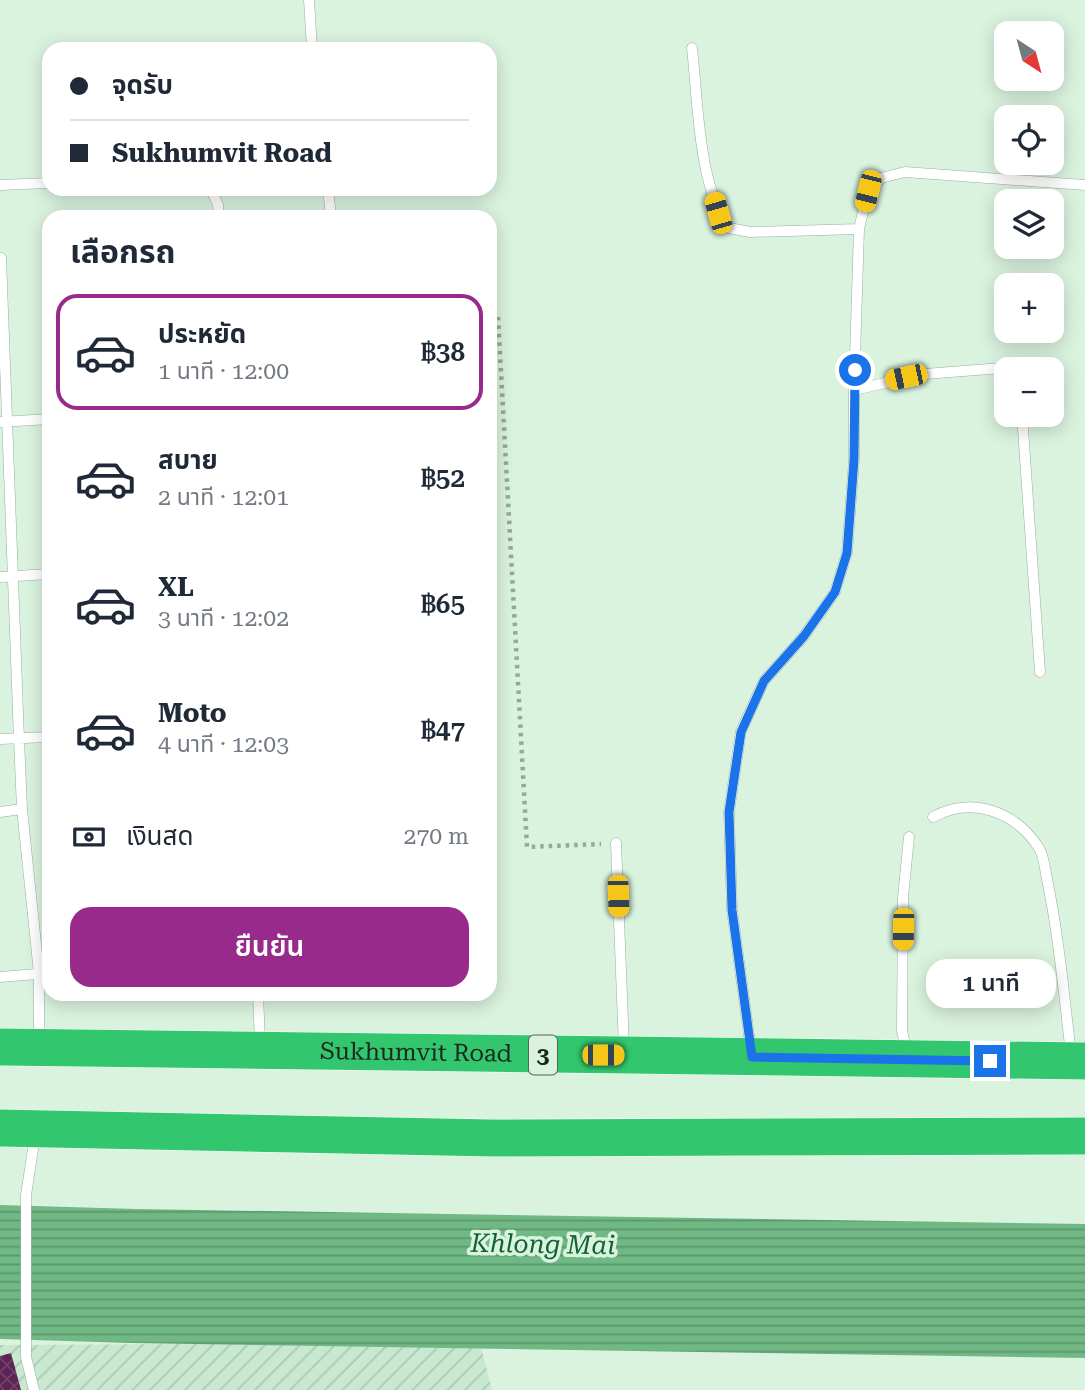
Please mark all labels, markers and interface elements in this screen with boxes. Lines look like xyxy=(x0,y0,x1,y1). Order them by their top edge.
north arrow xyxy=(994,21,1064,91)
map controls xyxy=(994,21,1064,427)
text: จุดรับ xyxy=(112,70,173,100)
button: locate xyxy=(994,105,1064,175)
text: Sukhumvit Road xyxy=(112,138,332,168)
car xyxy=(853,168,884,214)
button: layers xyxy=(994,189,1064,259)
car xyxy=(703,190,734,236)
text: เลือกรถ xyxy=(70,233,175,271)
button: + xyxy=(994,273,1064,343)
text: ประหยัด xyxy=(158,319,246,349)
icon: car xyxy=(74,321,137,384)
text: ฿38 xyxy=(421,337,465,367)
route start xyxy=(839,354,871,386)
button: − xyxy=(994,357,1064,427)
text: 1 นาที · 12:00 xyxy=(158,358,289,385)
car xyxy=(884,362,929,392)
text: สบาย xyxy=(158,445,218,475)
icon: car xyxy=(74,447,137,510)
text: ฿52 xyxy=(421,463,465,493)
text: 2 นาที · 12:01 xyxy=(158,484,289,511)
text: XL xyxy=(158,572,194,602)
icon: car xyxy=(74,573,137,636)
text: ฿65 xyxy=(421,589,465,619)
text: 3 นาที · 12:02 xyxy=(158,605,289,632)
text: Moto xyxy=(158,698,227,728)
icon: car xyxy=(74,699,137,762)
text: ฿47 xyxy=(421,715,465,745)
text: 4 นาที · 12:03 xyxy=(158,731,289,758)
icon: cash xyxy=(70,818,108,856)
text: เงินสด xyxy=(126,821,193,851)
text: 270 m xyxy=(404,823,469,850)
car xyxy=(607,875,630,917)
button: ยืนยัน xyxy=(70,907,469,987)
car xyxy=(893,908,914,950)
callout: 1 นาที xyxy=(925,960,1055,1009)
text: 1 นาที xyxy=(962,970,1020,997)
road number: 3 xyxy=(529,1036,557,1074)
street label: Sukhumvit Road xyxy=(320,1037,512,1068)
car xyxy=(583,1045,625,1066)
route end xyxy=(974,1045,1006,1077)
water label: Khlong Mai xyxy=(470,1228,615,1260)

